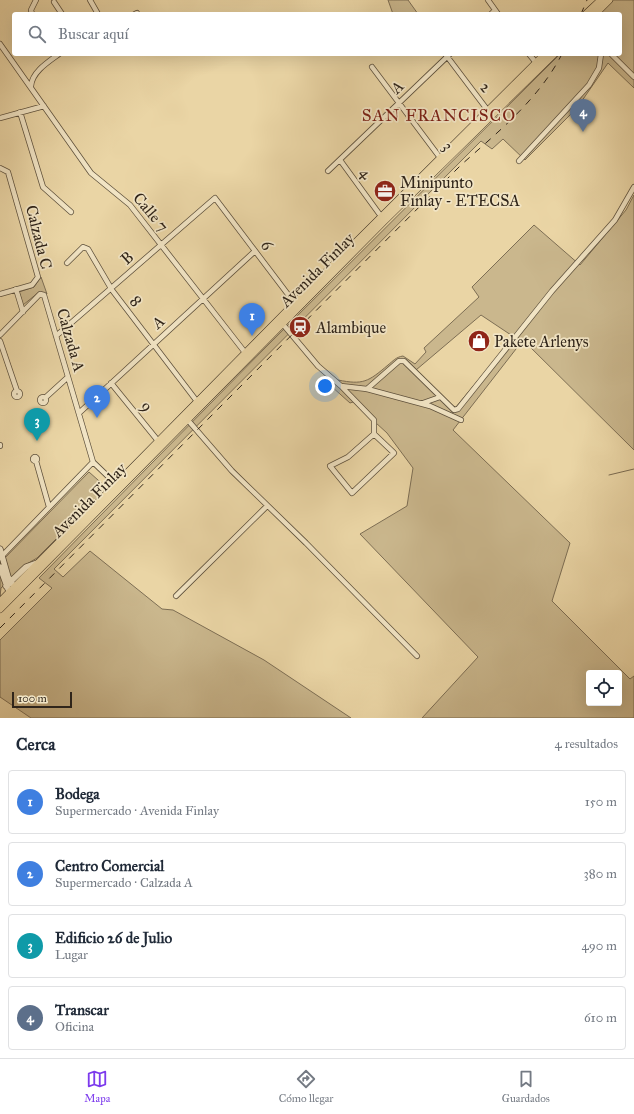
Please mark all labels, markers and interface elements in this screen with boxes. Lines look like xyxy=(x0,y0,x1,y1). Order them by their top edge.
search box xyxy=(12,12,622,56)
icon: search xyxy=(26,23,48,45)
text: Buscar aquí xyxy=(58,25,129,43)
street label: A xyxy=(386,76,408,98)
street label: 2 xyxy=(476,78,496,96)
pin: 4 xyxy=(570,99,596,132)
district label: SAN FRANCISCO xyxy=(362,105,516,126)
street label: 3 xyxy=(438,138,458,154)
street label: 4 xyxy=(356,164,377,183)
place label: Minipunto Finlay - ETECSA xyxy=(400,173,520,210)
office icon: Minipunto Finlay - ETECSA xyxy=(372,178,398,204)
street label: Calle 7 xyxy=(129,189,173,235)
street label: Calzada C xyxy=(22,203,56,271)
street label: Avenida Finlay xyxy=(275,228,359,312)
street label: 6 xyxy=(257,236,278,255)
street label: B xyxy=(117,247,137,269)
street label: 8 xyxy=(126,292,146,310)
pin: 1 xyxy=(239,303,265,336)
street label: Calzada A xyxy=(53,306,89,374)
street label: A xyxy=(147,311,169,333)
station icon: Alambique xyxy=(287,314,313,340)
place label: Alambique xyxy=(315,318,386,338)
shop icon: Pakete Arlenys xyxy=(466,328,492,354)
place label: Pakete Arlenys xyxy=(494,332,589,351)
your location xyxy=(315,376,335,396)
pin: 2 xyxy=(84,385,110,418)
street label: 9 xyxy=(137,397,157,415)
pin: 3 xyxy=(24,408,50,441)
street label: Avenida Finlay xyxy=(47,458,131,542)
map controls xyxy=(586,670,622,706)
button: locate xyxy=(586,670,622,706)
scale bar xyxy=(12,690,72,709)
text: 100 m xyxy=(18,692,47,705)
text: Cerca xyxy=(16,734,55,755)
text: 4 resultados xyxy=(555,736,618,752)
text: Bodega xyxy=(55,785,100,803)
text: 1 xyxy=(27,794,33,810)
text: 150 m xyxy=(585,794,617,810)
text: Supermercado · Avenida Finlay xyxy=(55,803,219,819)
text: Centro Comercial xyxy=(55,857,164,875)
text: 2 xyxy=(27,866,33,882)
text: 380 m xyxy=(584,866,617,882)
text: Supermercado · Calzada A xyxy=(55,875,193,891)
text: Edificio 26 de Julio xyxy=(55,929,172,947)
text: 3 xyxy=(27,938,33,954)
text: 490 m xyxy=(581,938,617,954)
text: Lugar xyxy=(55,947,88,963)
text: Transcar xyxy=(55,1001,109,1019)
text: 4 xyxy=(26,1010,34,1026)
text: 610 m xyxy=(584,1010,617,1026)
text: Oficina xyxy=(55,1019,94,1035)
tab: Mapa xyxy=(84,1068,110,1105)
tab: Cómo llegar xyxy=(279,1068,333,1105)
tab: Guardados xyxy=(502,1068,550,1105)

